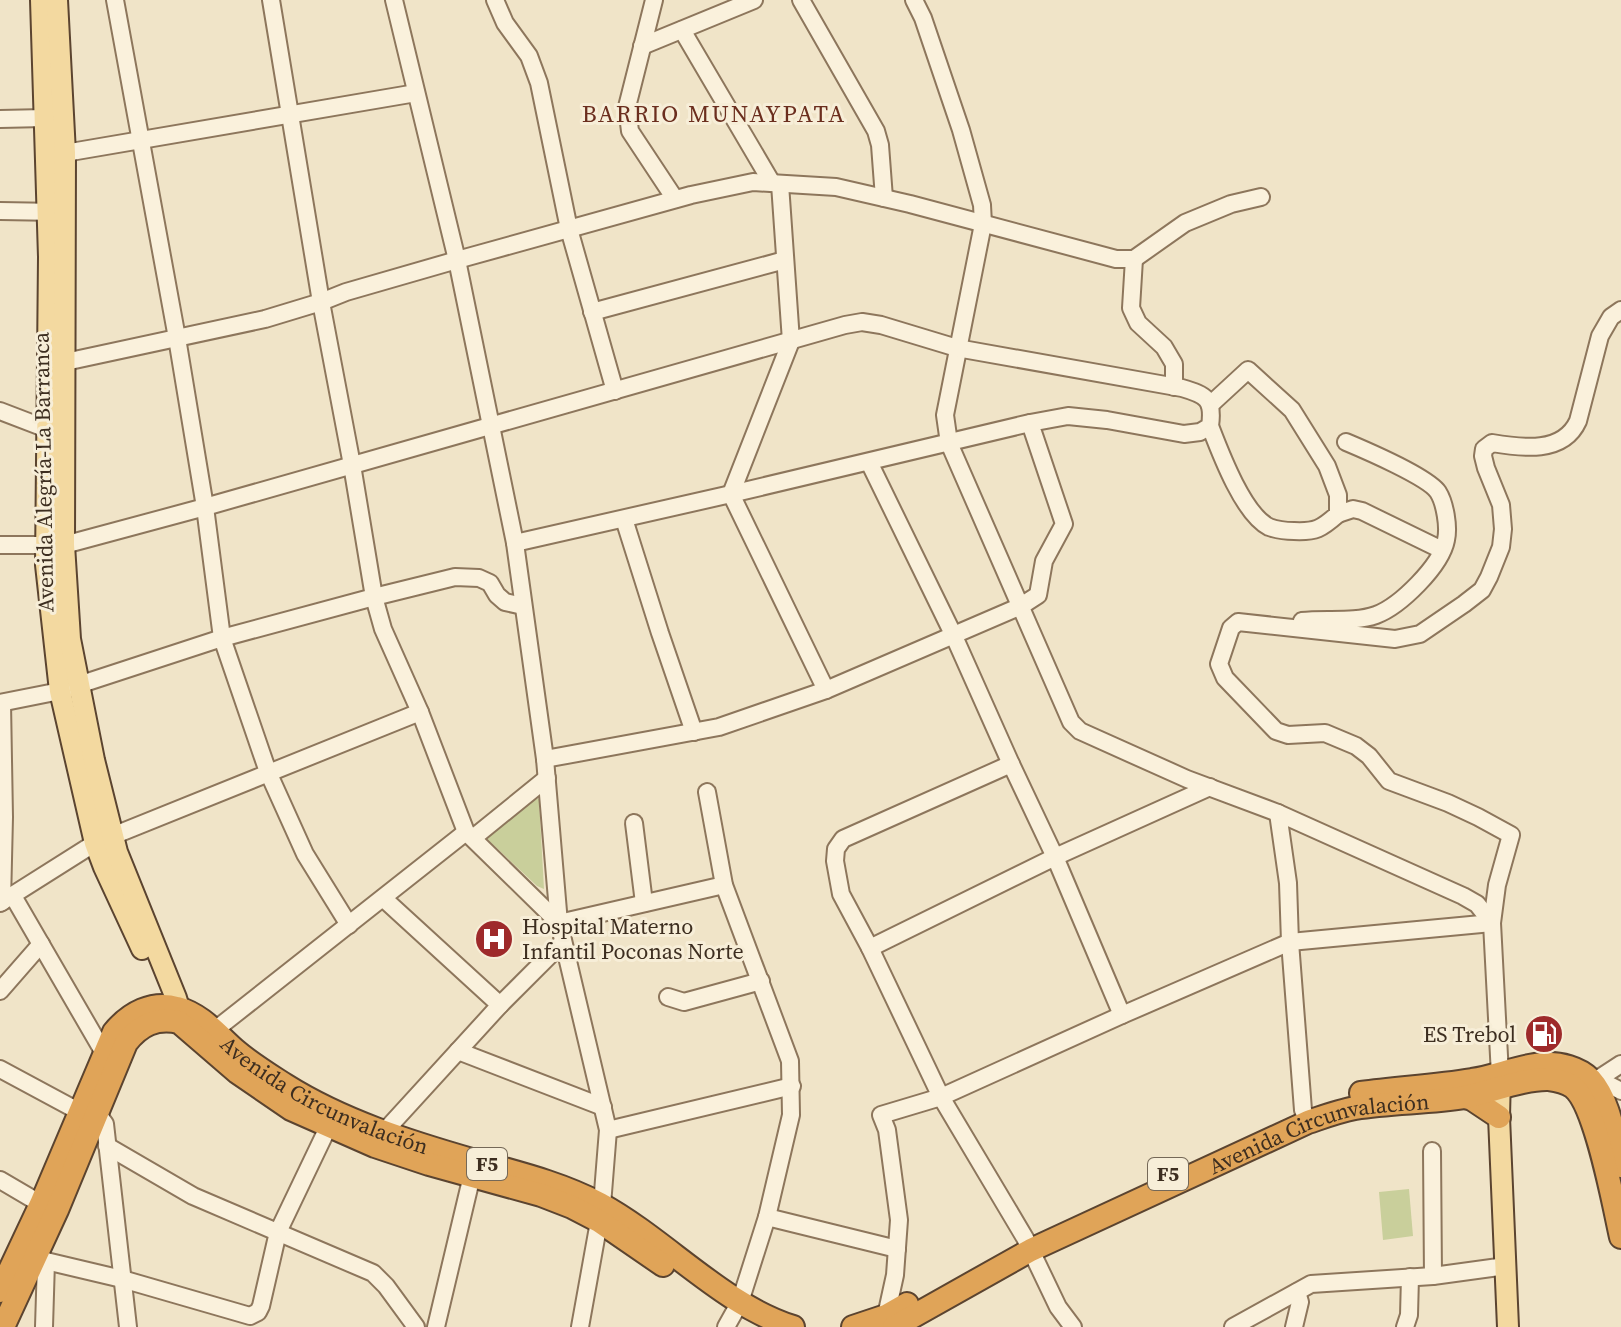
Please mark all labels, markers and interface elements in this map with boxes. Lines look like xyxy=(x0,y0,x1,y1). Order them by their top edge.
district label: BARRIO MUNAYPATA xyxy=(582,97,846,130)
street label: Avenida Alegría-La Barranca xyxy=(26,331,60,612)
place label: Hospital Materno Infantil Poconas Norte xyxy=(522,911,744,966)
hospital icon: Hospital Materno Infantil Poconas Norte xyxy=(473,918,515,960)
fuel station icon: ES Trebol xyxy=(1523,1013,1565,1055)
place label: ES Trebol xyxy=(1423,1019,1516,1049)
street label: Avenida Circunvalación xyxy=(214,1029,432,1161)
street label: Avenida Circunvalación xyxy=(1203,1086,1430,1181)
road number: F5 xyxy=(467,1148,507,1180)
road number: F5 xyxy=(1148,1158,1188,1190)

